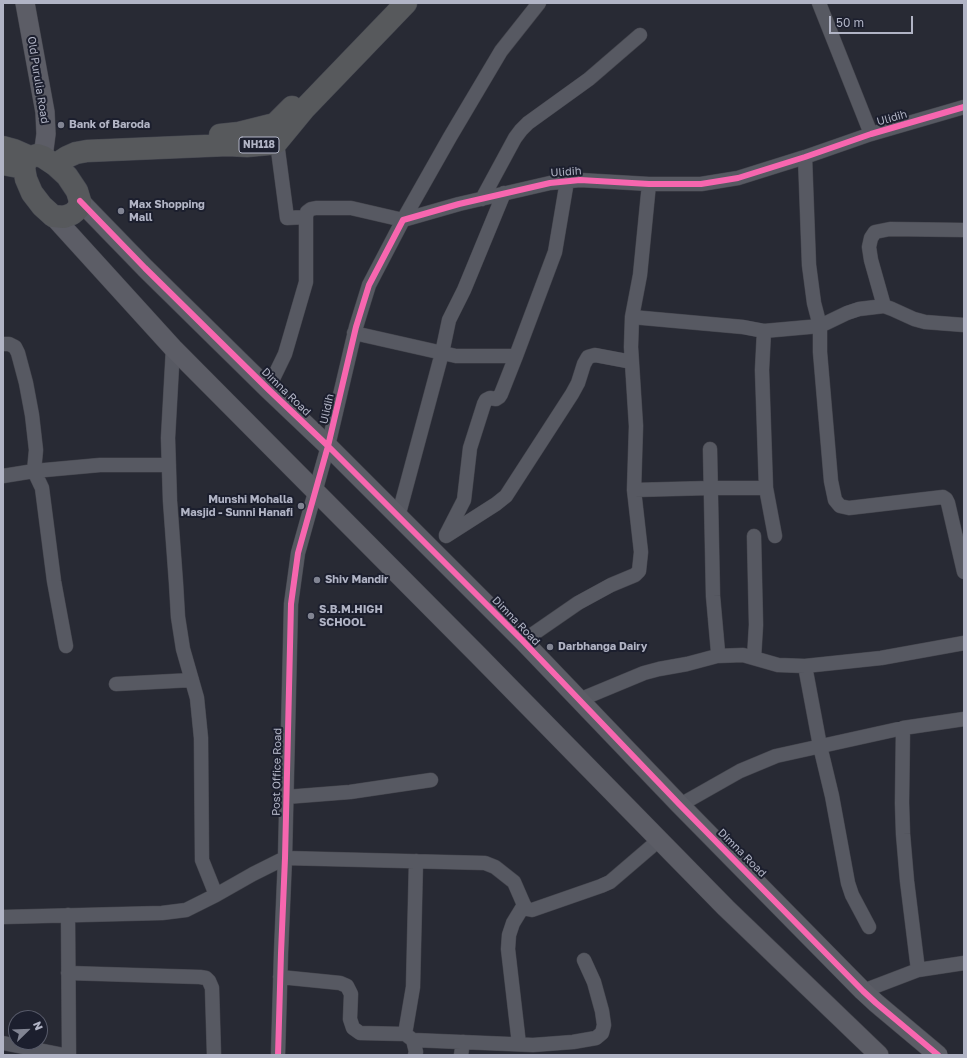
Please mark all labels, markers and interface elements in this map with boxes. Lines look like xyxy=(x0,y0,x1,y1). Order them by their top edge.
scale bar xyxy=(831,8,915,34)
text: 50 m xyxy=(836,15,864,30)
street label: Old Purulia Road xyxy=(25,35,51,125)
street label: Ulidih xyxy=(875,107,909,129)
place label: Bank of Baroda xyxy=(69,118,150,132)
marker: Bank of Baroda xyxy=(56,120,66,130)
road number: NH118 xyxy=(239,137,279,153)
street label: Ulidih xyxy=(550,164,582,180)
place label: Max Shopping Mall xyxy=(129,198,205,224)
marker: Max Shopping Mall xyxy=(116,206,126,216)
street label: Dimna Road xyxy=(259,365,313,419)
street label: Ulidih xyxy=(317,392,337,426)
place label: Munshi Mohalla Masjid - Sunni Hanafi xyxy=(180,493,293,519)
marker: Munshi Mohalla Masjid - Sunni Hanafi xyxy=(296,501,306,511)
place label: Shiv Mandir xyxy=(325,573,388,587)
marker: Shiv Mandir xyxy=(312,575,322,585)
street label: Dimna Road xyxy=(489,594,543,648)
place label: S.B.M.HIGH SCHOOL xyxy=(319,603,383,629)
marker: S.B.M.HIGH SCHOOL xyxy=(306,611,316,621)
place label: Darbhanga Dairy xyxy=(558,640,647,654)
marker: Darbhanga Dairy xyxy=(545,642,555,652)
street label: Post Office Road xyxy=(270,728,284,816)
street label: Dimna Road xyxy=(715,826,769,880)
north arrow xyxy=(8,1010,48,1050)
text: N xyxy=(31,1019,46,1032)

